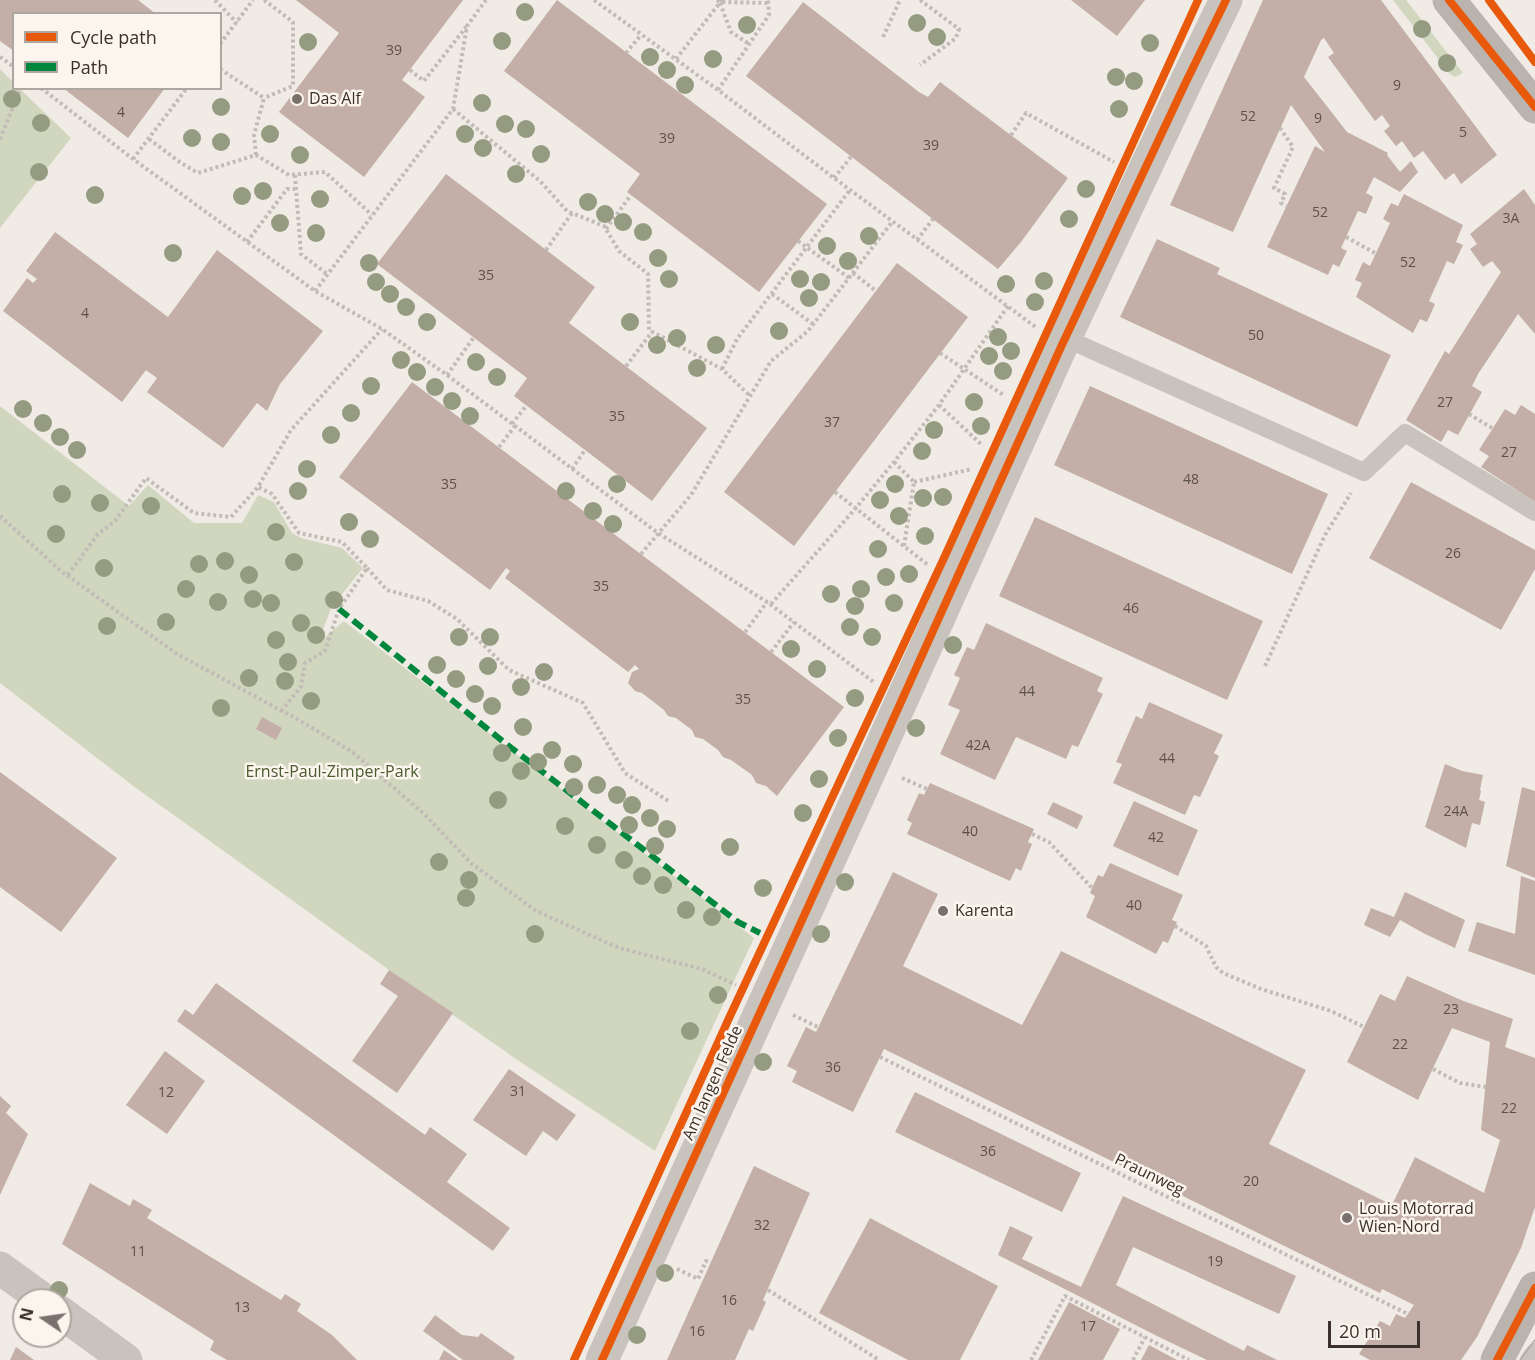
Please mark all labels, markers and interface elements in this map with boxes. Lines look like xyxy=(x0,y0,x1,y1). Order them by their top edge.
legend xyxy=(12,12,222,90)
text: Cycle path xyxy=(70,25,157,49)
house number: 39 xyxy=(386,43,402,59)
text: Path xyxy=(70,55,108,79)
house number: 9 xyxy=(1393,78,1401,94)
place label: Das Alf xyxy=(309,89,361,109)
marker: Das Alf xyxy=(290,92,304,106)
house number: 4 xyxy=(117,105,125,121)
house number: 52 xyxy=(1240,109,1256,125)
house number: 9 xyxy=(1314,111,1322,127)
house number: 5 xyxy=(1459,125,1467,141)
house number: 39 xyxy=(659,131,675,147)
house number: 39 xyxy=(923,138,939,154)
house number: 52 xyxy=(1312,205,1328,221)
house number: 3A xyxy=(1503,211,1519,227)
house number: 52 xyxy=(1400,255,1416,271)
house number: 35 xyxy=(478,268,494,284)
house number: 4 xyxy=(81,306,89,322)
house number: 50 xyxy=(1248,328,1264,344)
house number: 27 xyxy=(1437,395,1453,411)
house number: 35 xyxy=(609,409,625,425)
house number: 37 xyxy=(824,415,840,431)
house number: 27 xyxy=(1501,445,1517,461)
house number: 48 xyxy=(1183,472,1199,488)
house number: 35 xyxy=(441,477,457,493)
house number: 26 xyxy=(1445,546,1461,562)
house number: 35 xyxy=(593,579,609,595)
house number: 46 xyxy=(1123,601,1139,617)
house number: 44 xyxy=(1019,684,1035,700)
house number: 35 xyxy=(735,692,751,708)
house number: 42A xyxy=(966,738,990,754)
house number: 44 xyxy=(1159,751,1175,767)
park label: Ernst-Paul-Zimper-Park xyxy=(245,762,419,782)
house number: 24A xyxy=(1444,804,1468,820)
house number: 40 xyxy=(962,824,978,840)
house number: 42 xyxy=(1148,830,1164,846)
house number: 40 xyxy=(1126,898,1142,914)
place label: Karenta xyxy=(955,901,1014,921)
marker: Karenta xyxy=(936,904,950,918)
house number: 23 xyxy=(1443,1002,1459,1018)
street label: Am langen Felde xyxy=(679,1023,747,1143)
house number: 22 xyxy=(1392,1037,1408,1053)
house number: 36 xyxy=(825,1060,841,1076)
house number: 31 xyxy=(510,1084,526,1100)
house number: 12 xyxy=(158,1085,174,1101)
house number: 22 xyxy=(1501,1101,1517,1117)
house number: 36 xyxy=(980,1144,996,1160)
street label: Praunweg xyxy=(1111,1150,1187,1200)
house number: 20 xyxy=(1243,1174,1259,1190)
place label: Louis Motorrad Wien-Nord xyxy=(1359,1199,1474,1237)
marker: Louis Motorrad Wien-Nord xyxy=(1340,1211,1354,1225)
house number: 32 xyxy=(754,1218,770,1234)
house number: 11 xyxy=(130,1244,146,1260)
house number: 19 xyxy=(1207,1254,1223,1270)
north arrow xyxy=(12,1288,72,1348)
house number: 16 xyxy=(721,1293,737,1309)
house number: 13 xyxy=(234,1300,250,1316)
text: N xyxy=(14,1306,39,1323)
scale bar xyxy=(1331,1309,1422,1347)
house number: 17 xyxy=(1080,1319,1096,1335)
text: 20 m xyxy=(1339,1319,1381,1343)
house number: 16 xyxy=(689,1324,705,1340)

